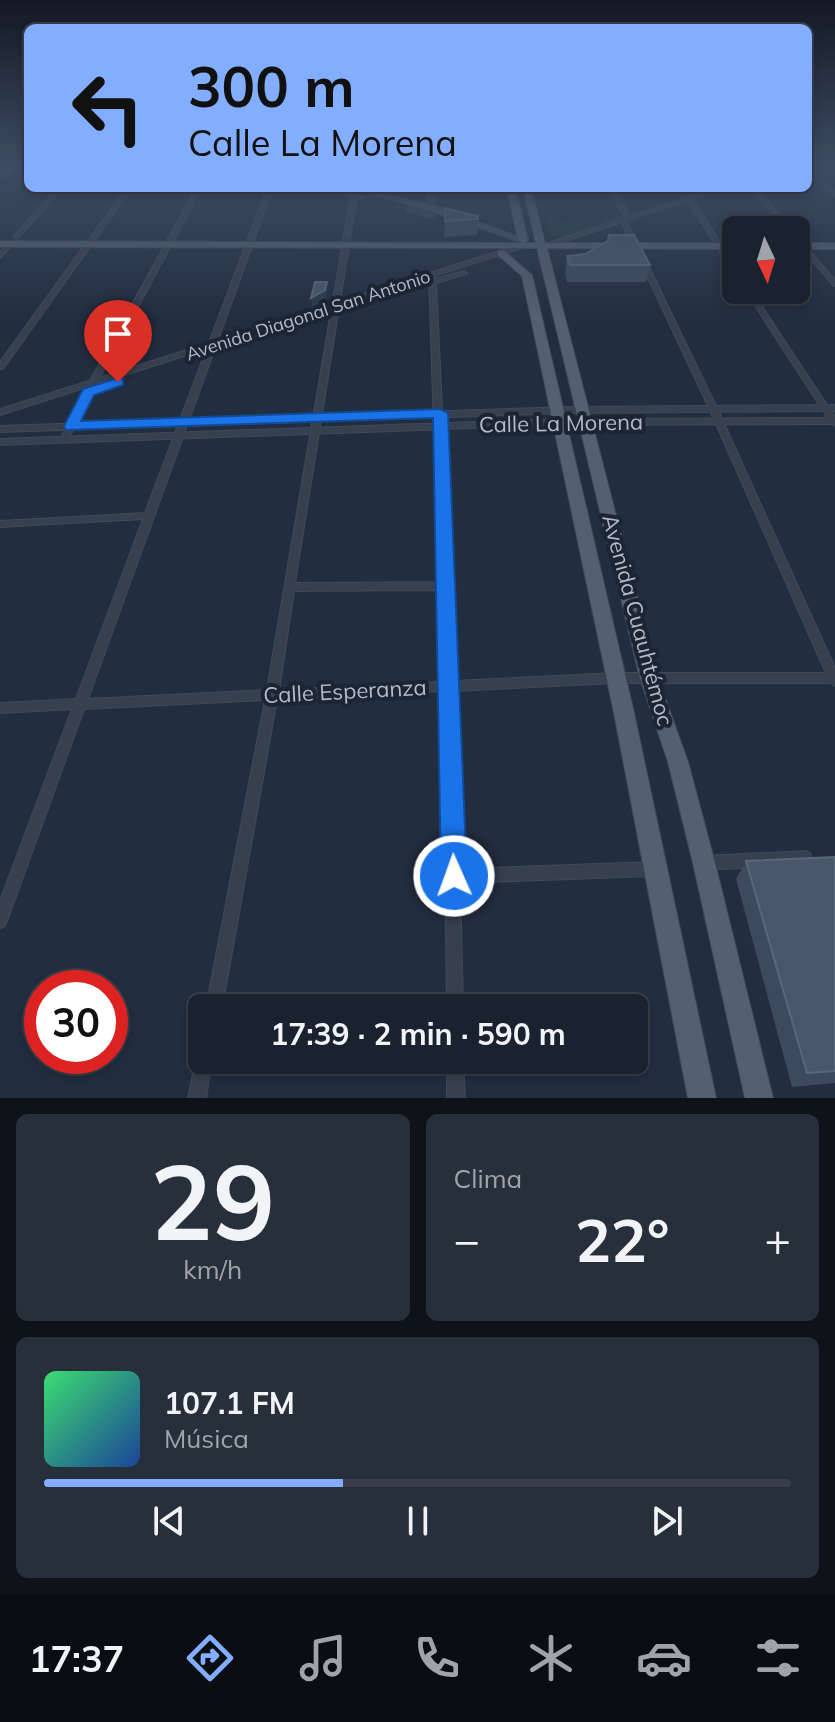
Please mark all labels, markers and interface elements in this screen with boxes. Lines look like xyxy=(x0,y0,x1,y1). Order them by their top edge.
text: 300 m xyxy=(188,51,355,121)
icon: left xyxy=(56,56,160,160)
text: Calle La Morena xyxy=(188,120,457,165)
north arrow xyxy=(722,216,810,304)
map controls xyxy=(722,216,810,304)
street label: Avenida Diagonal San Antonio xyxy=(183,265,433,365)
pin xyxy=(84,300,152,382)
icon: arrive xyxy=(96,312,140,356)
street label: Calle La Morena xyxy=(479,408,643,438)
street label: Avenida Cuauhtémoc xyxy=(596,511,680,729)
street label: Calle Esperanza xyxy=(263,673,427,709)
position arrow xyxy=(412,834,496,918)
speed limit sign: 30 xyxy=(24,970,128,1074)
text: 17:39 · 2 min · 590 m xyxy=(270,1015,566,1053)
text: 29 xyxy=(150,1135,275,1266)
text: Clima xyxy=(454,1162,522,1195)
text: 22° xyxy=(575,1202,670,1277)
text: − xyxy=(454,1212,480,1267)
text: + xyxy=(765,1212,791,1267)
text: km/h xyxy=(183,1253,242,1286)
text: 107.1 FM xyxy=(164,1384,295,1422)
text: Música xyxy=(164,1422,249,1455)
icon: previous xyxy=(147,1499,191,1543)
icon: pause xyxy=(396,1499,440,1543)
icon: next xyxy=(645,1499,689,1543)
icon: directions xyxy=(182,1630,238,1686)
icon: music xyxy=(295,1630,351,1686)
icon: phone xyxy=(409,1630,465,1686)
icon: climate xyxy=(523,1630,579,1686)
icon: car xyxy=(636,1630,692,1686)
icon: filters xyxy=(750,1630,806,1686)
text: 17:37 xyxy=(29,1636,124,1681)

